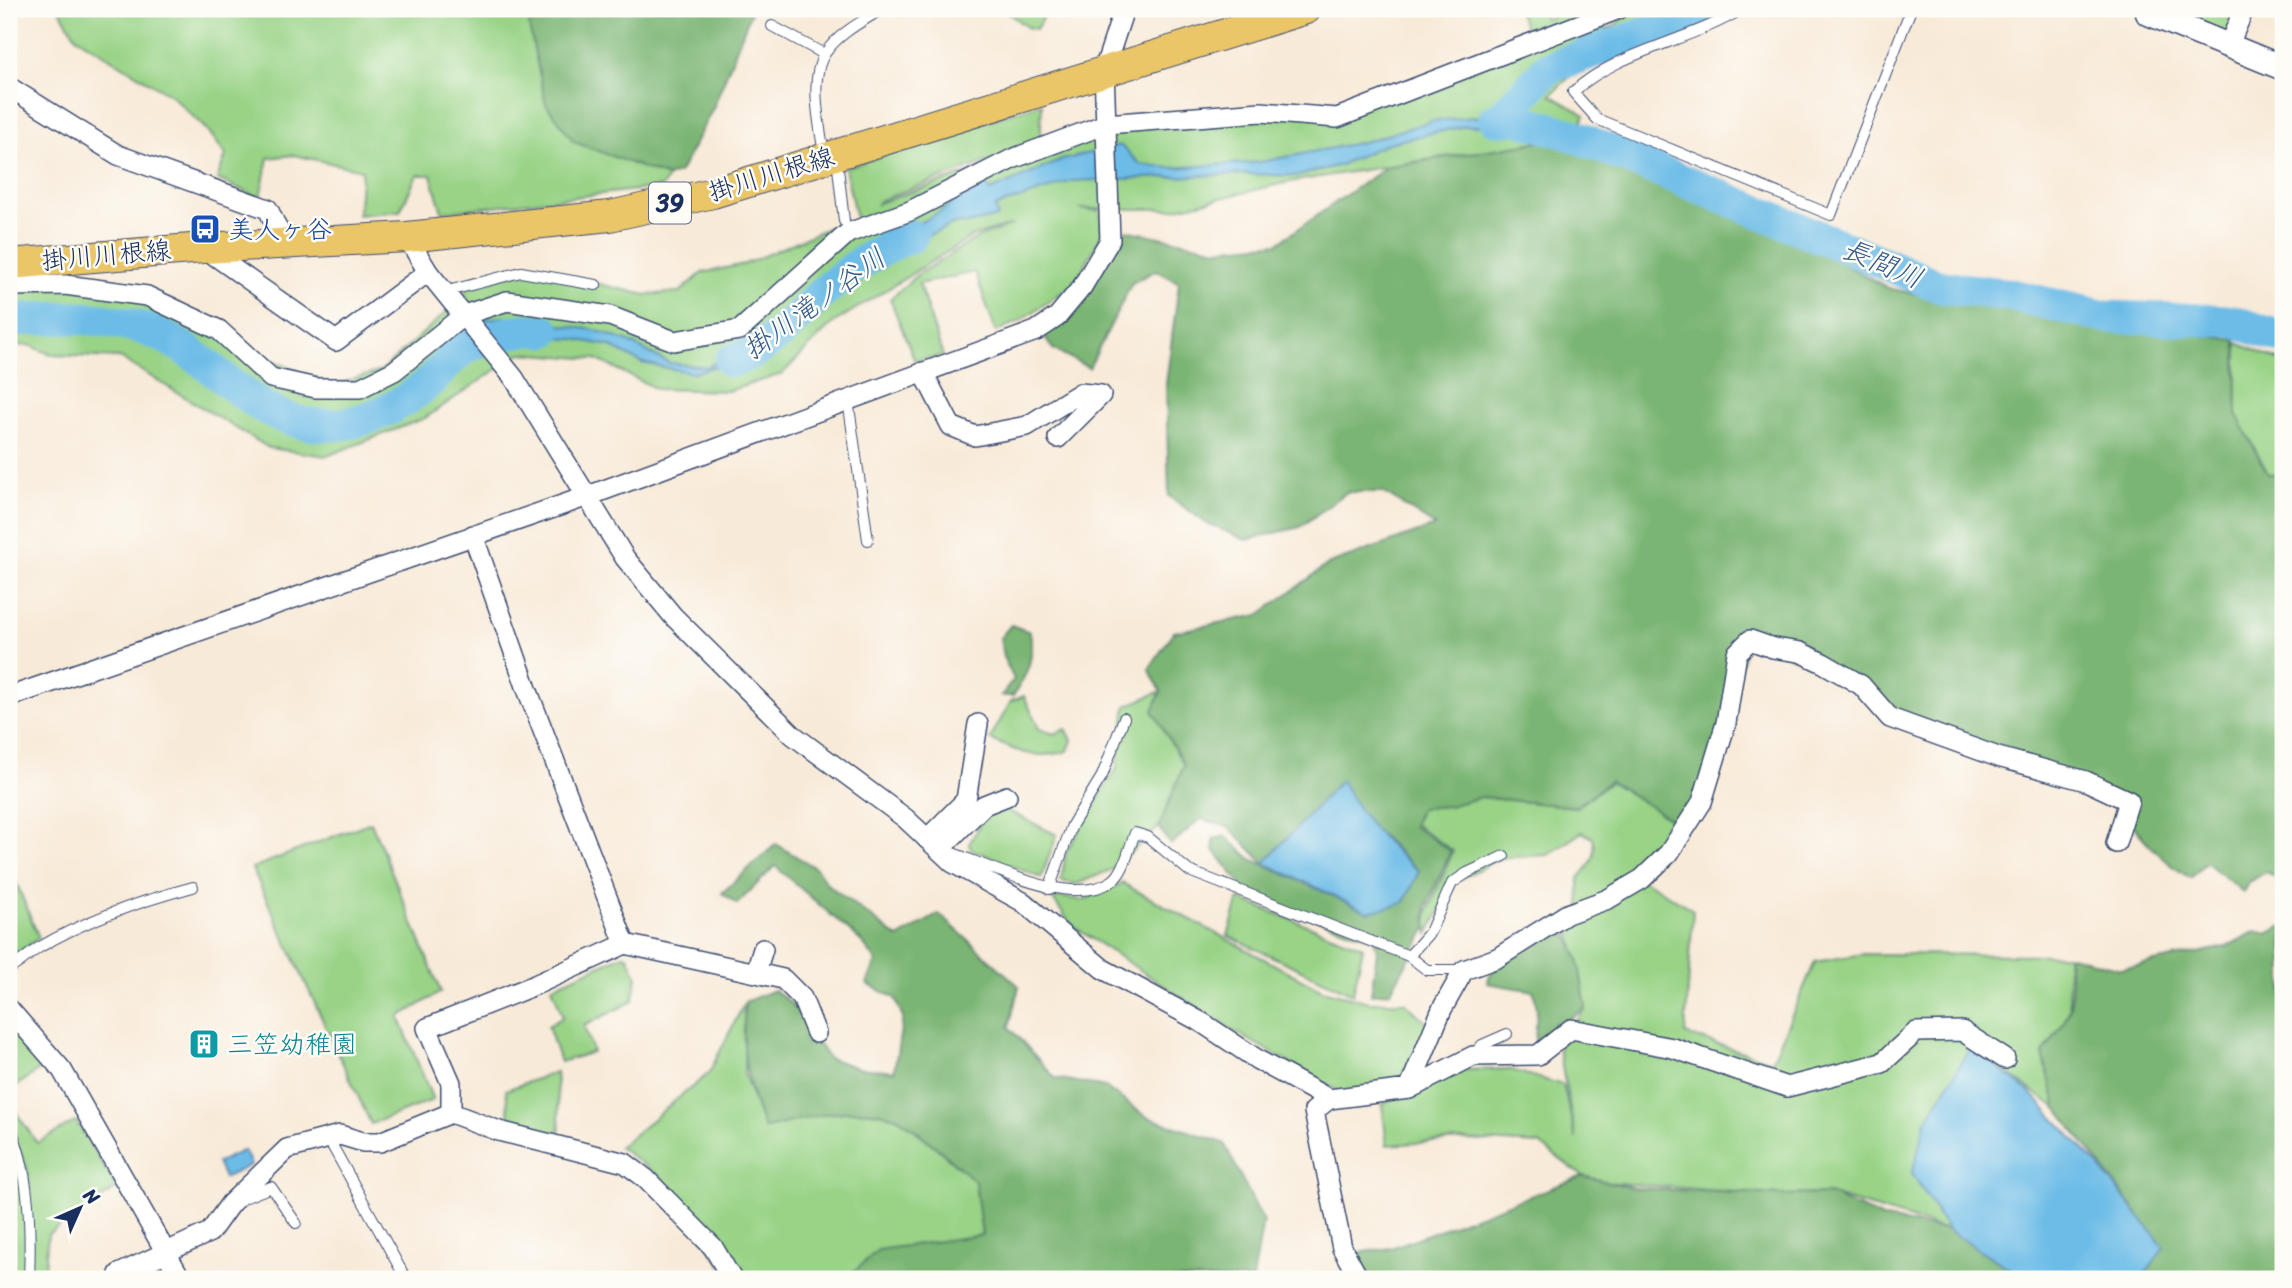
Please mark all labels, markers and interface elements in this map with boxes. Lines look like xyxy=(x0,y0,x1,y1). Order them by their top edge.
street label: 掛川川根線 xyxy=(702,133,840,215)
road number: 39 xyxy=(649,182,691,224)
place label: 美人ヶ谷 xyxy=(228,206,332,252)
bus stop icon: 美人ヶ谷 xyxy=(188,212,222,246)
water label: 長間川 xyxy=(1835,224,1931,302)
street label: 掛川川根線 xyxy=(39,226,173,284)
water label: 掛川滝ノ谷川 xyxy=(732,234,897,373)
place label: 三笠幼稚園 xyxy=(227,1021,357,1067)
building icon: 三笠幼稚園 xyxy=(187,1027,221,1061)
north arrow xyxy=(46,1172,116,1242)
text: N xyxy=(75,1179,109,1213)

